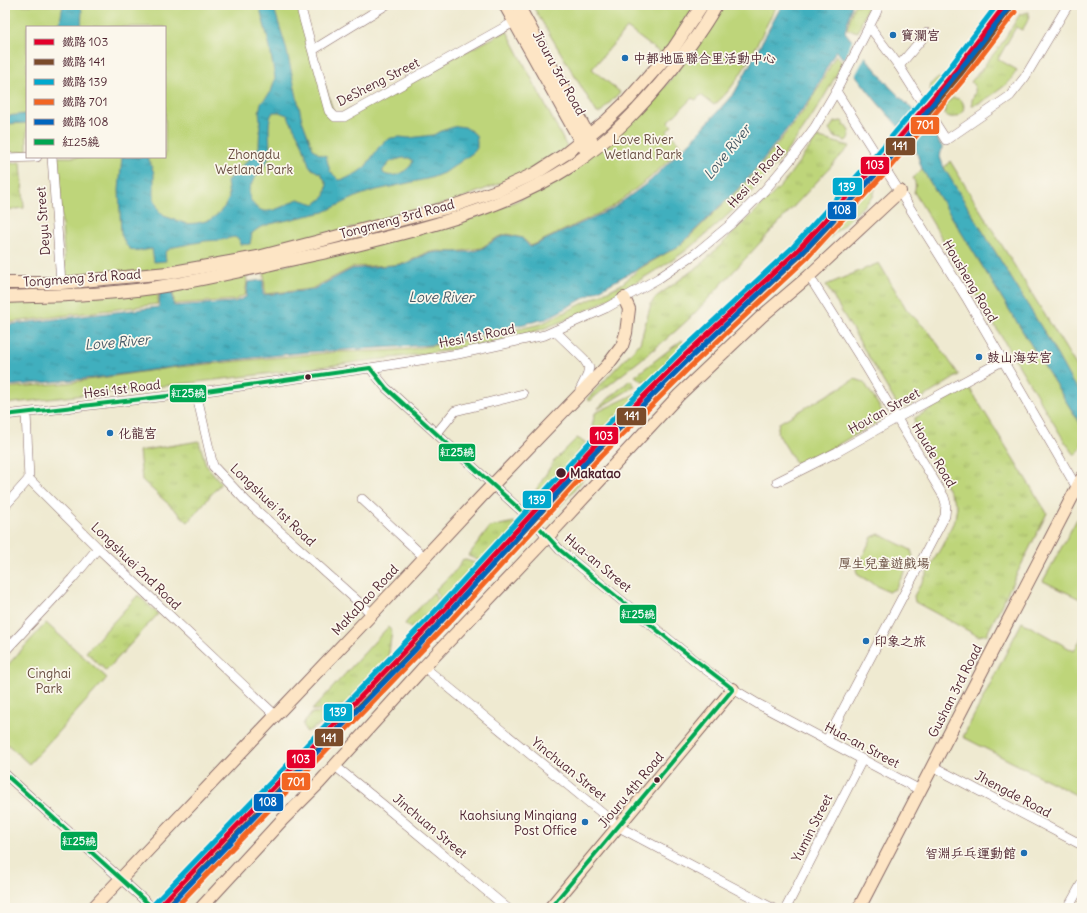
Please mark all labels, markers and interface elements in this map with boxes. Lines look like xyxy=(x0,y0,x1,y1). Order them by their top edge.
legend xyxy=(26,26,166,158)
place label: 寶瀾宮 xyxy=(901,27,940,44)
street label: Jiouru 3rd Road xyxy=(529,28,589,119)
marker: 寶瀾宮 xyxy=(888,30,898,40)
text: 鐵路 103 xyxy=(62,34,109,49)
place label: 中都地區聯合里活動中心 xyxy=(633,50,776,67)
marker: 中都地區聯合里活動中心 xyxy=(620,53,630,63)
text: 鐵路 141 xyxy=(62,54,105,69)
street label: DeSheng Street xyxy=(334,54,423,110)
text: 鐵路 139 xyxy=(62,74,107,89)
text: 鐵路 701 xyxy=(62,94,107,109)
text: 鐵路 108 xyxy=(62,114,109,129)
line badge: 701 xyxy=(910,116,940,135)
text: 701 xyxy=(917,118,934,132)
water label: Love River xyxy=(700,119,756,183)
park label: Love River Wetland Park xyxy=(604,131,682,163)
text: 紅25繞 xyxy=(62,134,99,149)
line badge: 141 xyxy=(885,137,916,156)
text: 141 xyxy=(893,139,907,153)
street label: Hesi 1st Road xyxy=(724,142,788,211)
park label: Zhongdu Wetland Park xyxy=(215,146,293,178)
line badge: 103 xyxy=(860,156,890,175)
text: 103 xyxy=(866,158,884,172)
line badge: 139 xyxy=(832,177,863,196)
text: 139 xyxy=(839,180,855,194)
street label: Deyu Street xyxy=(32,185,54,256)
street label: Tongmeng 3rd Road xyxy=(338,195,457,242)
line badge: 108 xyxy=(827,201,857,220)
text: 108 xyxy=(833,203,851,217)
street label: Housheng Road xyxy=(939,237,1001,326)
street label: Tongmeng 3rd Road xyxy=(23,265,142,291)
water label: Love River xyxy=(408,288,476,306)
street label: Hesi 1st Road xyxy=(437,320,517,352)
water label: Love River xyxy=(84,330,152,354)
place label: 鼓山海安宮 xyxy=(987,349,1052,366)
marker: 鼓山海安宮 xyxy=(974,352,984,362)
unlabelled marker xyxy=(303,372,313,382)
street label: Hesi 1st Road xyxy=(83,376,162,402)
line badge: 紅25繞 xyxy=(169,384,207,403)
street label: Hou'an Street xyxy=(845,384,923,438)
text: 紅25繞 xyxy=(171,386,205,400)
line badge: 141 xyxy=(616,407,647,426)
text: 141 xyxy=(625,409,639,423)
street label: Houde Road xyxy=(908,420,960,491)
place label: 化龍宮 xyxy=(118,425,157,442)
line badge: 103 xyxy=(589,426,619,445)
marker: 化龍宮 xyxy=(105,428,115,438)
text: 103 xyxy=(595,429,613,443)
line badge: 紅25繞 xyxy=(438,443,476,462)
text: 紅25繞 xyxy=(440,445,474,459)
street label: Longshuei 1st Road xyxy=(227,460,319,550)
place label: Makatao xyxy=(570,465,621,482)
marker: Makatao xyxy=(554,466,568,480)
line badge: 139 xyxy=(522,490,552,509)
text: 139 xyxy=(529,493,545,507)
street label: Longshuei 2nd Road xyxy=(87,519,185,614)
street label: Hua-an Street xyxy=(561,530,635,596)
park label: 厚生兒童遊戲場 xyxy=(838,555,930,572)
street label: MaKaDao Road xyxy=(328,561,402,639)
line badge: 紅25繞 xyxy=(619,604,657,624)
text: 紅25繞 xyxy=(621,607,655,621)
place label: 印象之旅 xyxy=(874,633,926,650)
marker: 印象之旅 xyxy=(861,636,871,646)
street label: Gushan 3rd Road xyxy=(924,641,986,740)
park label: Cinghai Park xyxy=(27,665,71,697)
line badge: 139 xyxy=(323,703,353,722)
text: 139 xyxy=(330,705,346,719)
street label: Hua-an Street xyxy=(822,718,903,772)
line badge: 141 xyxy=(314,728,344,747)
text: 141 xyxy=(322,731,336,745)
street label: Yinchuan Street xyxy=(528,733,611,805)
street label: Jiouru 4th Road xyxy=(594,748,668,831)
line badge: 103 xyxy=(286,749,316,769)
text: 103 xyxy=(292,752,310,766)
street label: Jhengde Road xyxy=(972,767,1054,821)
line badge: 701 xyxy=(281,772,311,791)
text: 701 xyxy=(288,775,305,789)
unlabelled marker xyxy=(652,775,662,785)
street label: Jinchuan Street xyxy=(389,790,471,862)
street label: Yumin Street xyxy=(788,791,837,865)
line badge: 108 xyxy=(253,793,284,812)
text: 108 xyxy=(259,795,277,809)
place label: Kaohsiung Minqiang Post Office xyxy=(459,807,577,839)
marker: Kaohsiung Minqiang Post Office xyxy=(580,817,590,827)
line badge: 紅25繞 xyxy=(60,831,98,851)
text: 紅25繞 xyxy=(62,834,96,848)
place label: 智淵乒乓運動館 xyxy=(925,845,1016,862)
marker: 智淵乒乓運動館 xyxy=(1019,848,1029,858)

